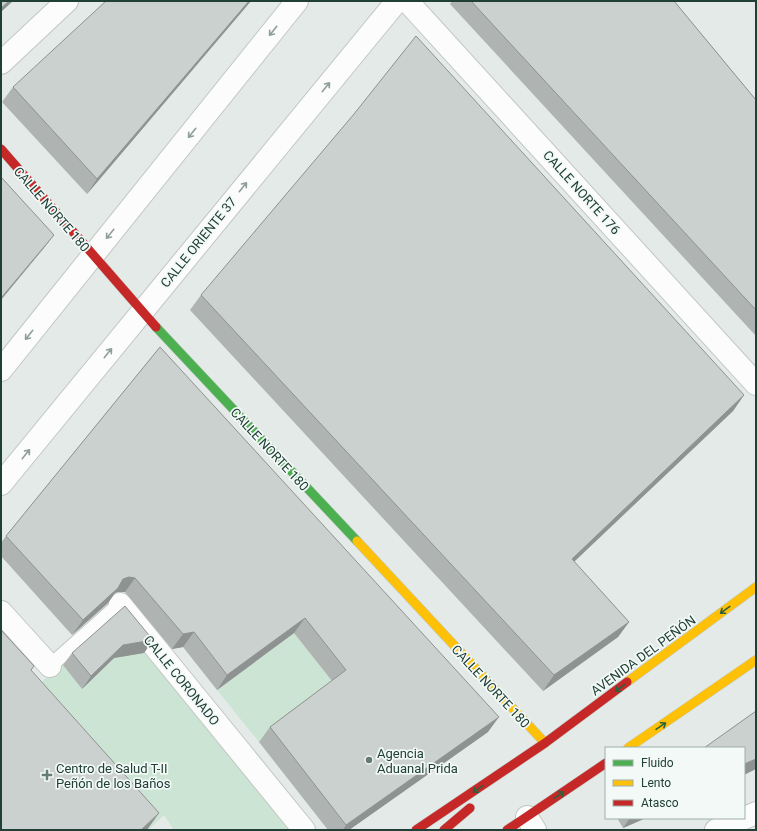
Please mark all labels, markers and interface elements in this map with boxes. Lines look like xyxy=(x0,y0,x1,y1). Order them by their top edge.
one-way arrow xyxy=(269,26,277,37)
one-way arrow xyxy=(321,82,330,92)
one-way arrow xyxy=(187,127,196,138)
street label: CALLE NORTE 176 xyxy=(540,147,623,237)
street label: CALLE NORTE 180 xyxy=(11,164,93,255)
one-way arrow xyxy=(239,182,248,193)
street label: CALLE ORIENTE 37 xyxy=(157,194,239,290)
one-way arrow xyxy=(106,229,115,240)
one-way arrow xyxy=(24,330,33,341)
one-way arrow xyxy=(103,347,112,358)
street label: CALLE NORTE 180 xyxy=(227,405,312,494)
one-way arrow xyxy=(21,448,30,459)
one-way arrow xyxy=(719,606,730,615)
street label: AVENIDA DEL PEÑÓN xyxy=(587,612,699,698)
street label: CALLE CORONADO xyxy=(141,632,222,728)
street label: CALLE NORTE 180 xyxy=(448,642,533,731)
one-way arrow xyxy=(615,683,626,692)
one-way arrow xyxy=(655,722,666,730)
place label: Agencia Aduanal Prida xyxy=(377,746,458,776)
legend xyxy=(605,747,745,819)
marker: Agencia Aduanal Prida xyxy=(364,755,374,765)
text: Fluido xyxy=(641,756,674,770)
place label: Centro de Salud T-II Peñón de los Baños xyxy=(56,761,171,791)
marker: Centro de Salud T-II Peñón de los Baños xyxy=(41,769,53,781)
text: Lento xyxy=(641,776,671,790)
one-way arrow xyxy=(472,784,483,793)
one-way arrow xyxy=(554,791,565,799)
text: Atasco xyxy=(641,796,679,810)

